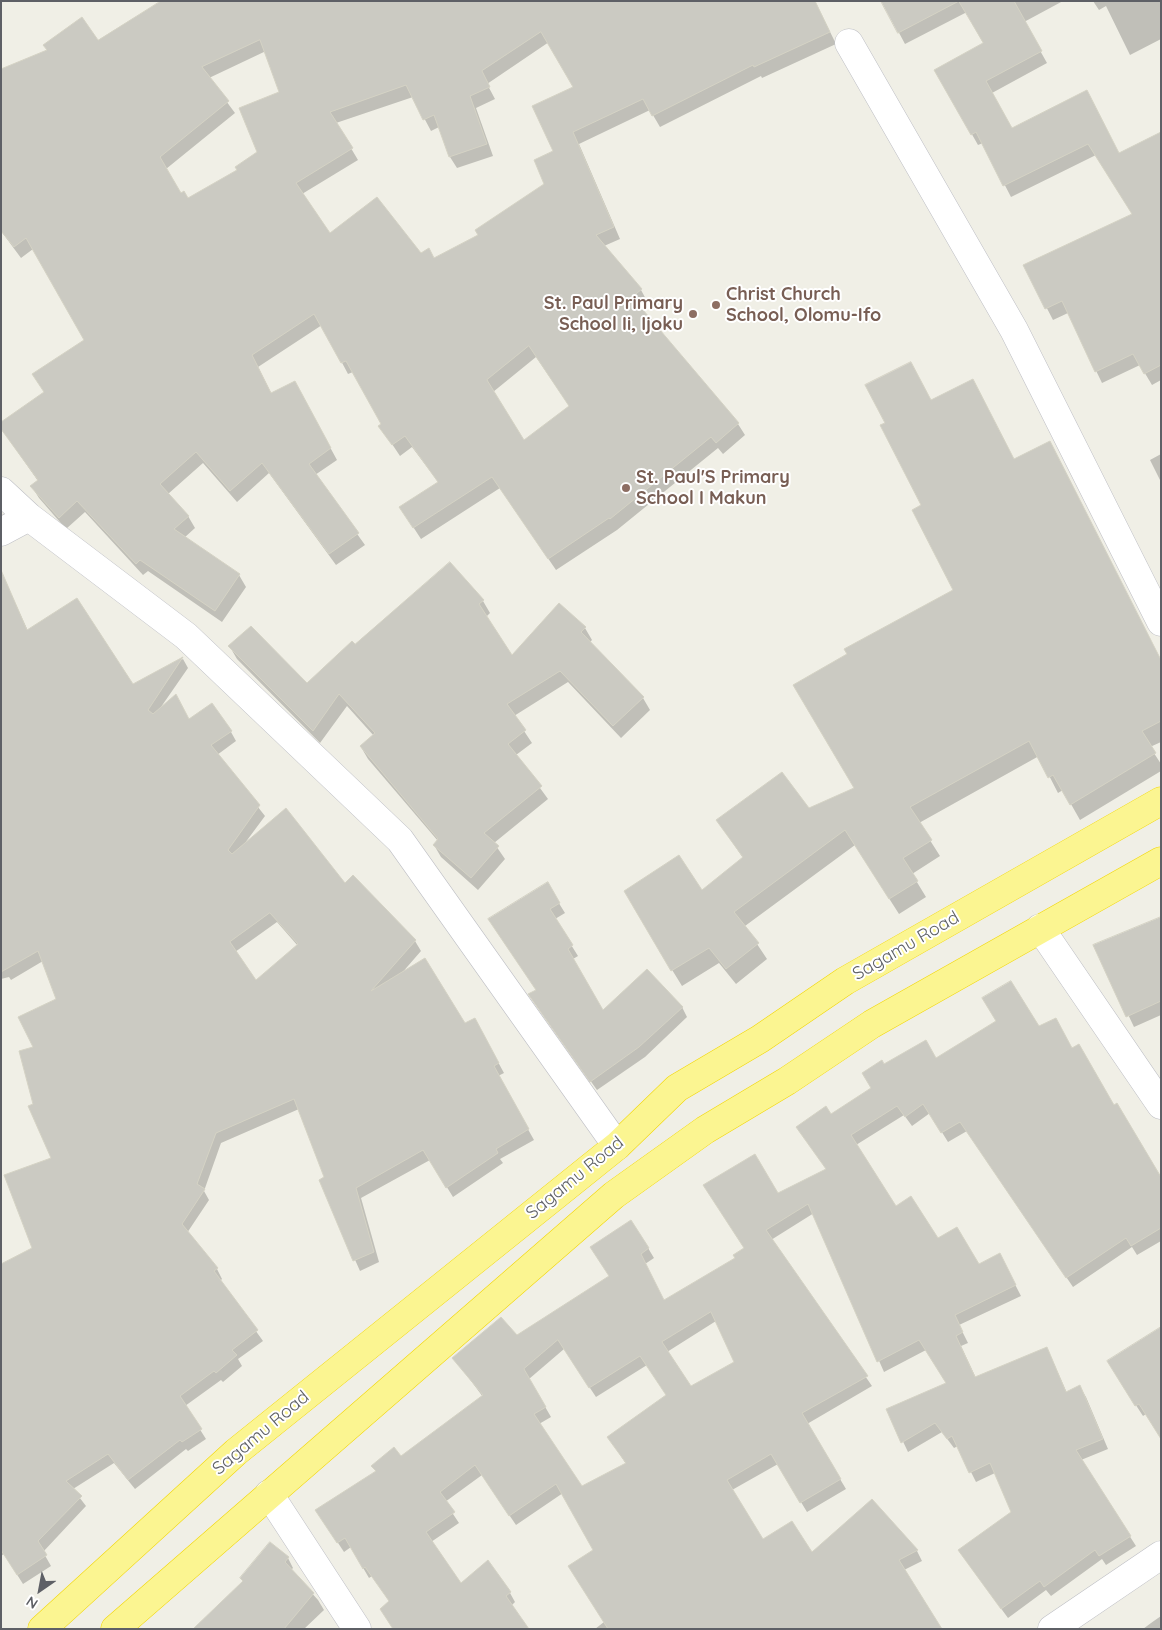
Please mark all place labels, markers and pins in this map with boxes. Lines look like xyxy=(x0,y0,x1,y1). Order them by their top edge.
place label: Christ Church School, Olomu-Ifo xyxy=(726,284,881,326)
place label: St. Paul Primary School Ii, Ijoku xyxy=(544,293,683,336)
marker: Christ Church School, Olomu-Ifo xyxy=(710,299,722,311)
marker: St. Paul Primary School Ii, Ijoku xyxy=(687,308,699,320)
place label: St. Paul'S Primary School I Makun xyxy=(636,467,790,509)
marker: St. Paul'S Primary School I Makun xyxy=(620,482,632,494)

